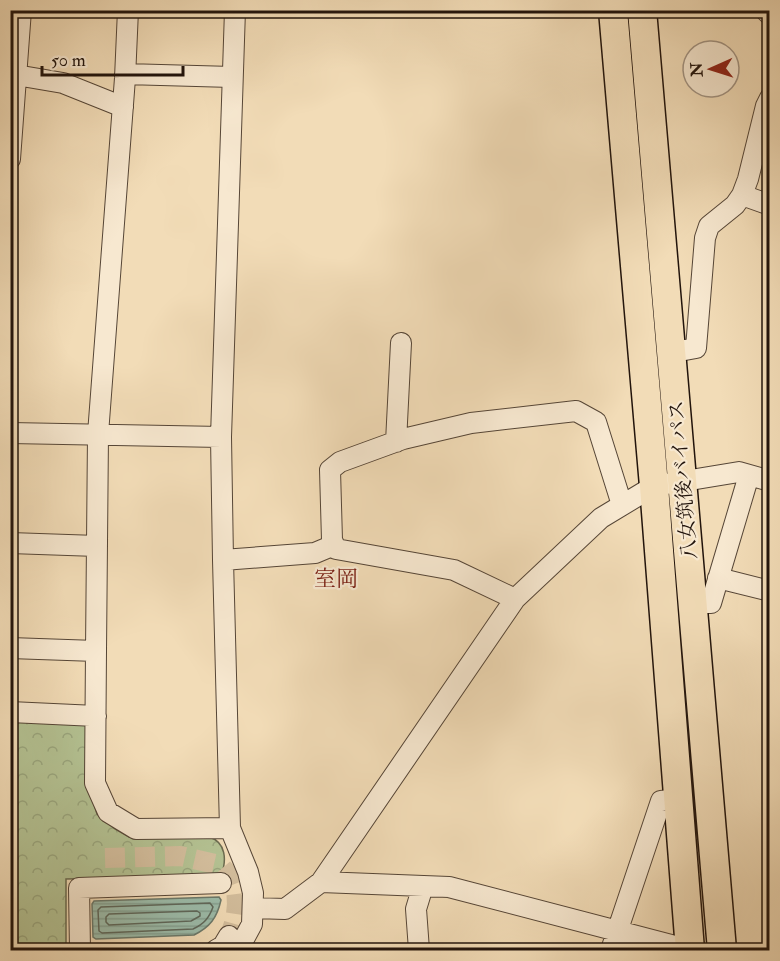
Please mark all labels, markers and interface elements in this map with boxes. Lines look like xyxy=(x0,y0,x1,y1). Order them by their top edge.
scale bar xyxy=(42,39,183,77)
north arrow xyxy=(681,39,741,99)
text: 50 m xyxy=(51,49,86,72)
text: N xyxy=(687,61,707,78)
street label: 八女筑後バイパス xyxy=(664,399,702,561)
district label: 室岡 xyxy=(314,565,358,593)

